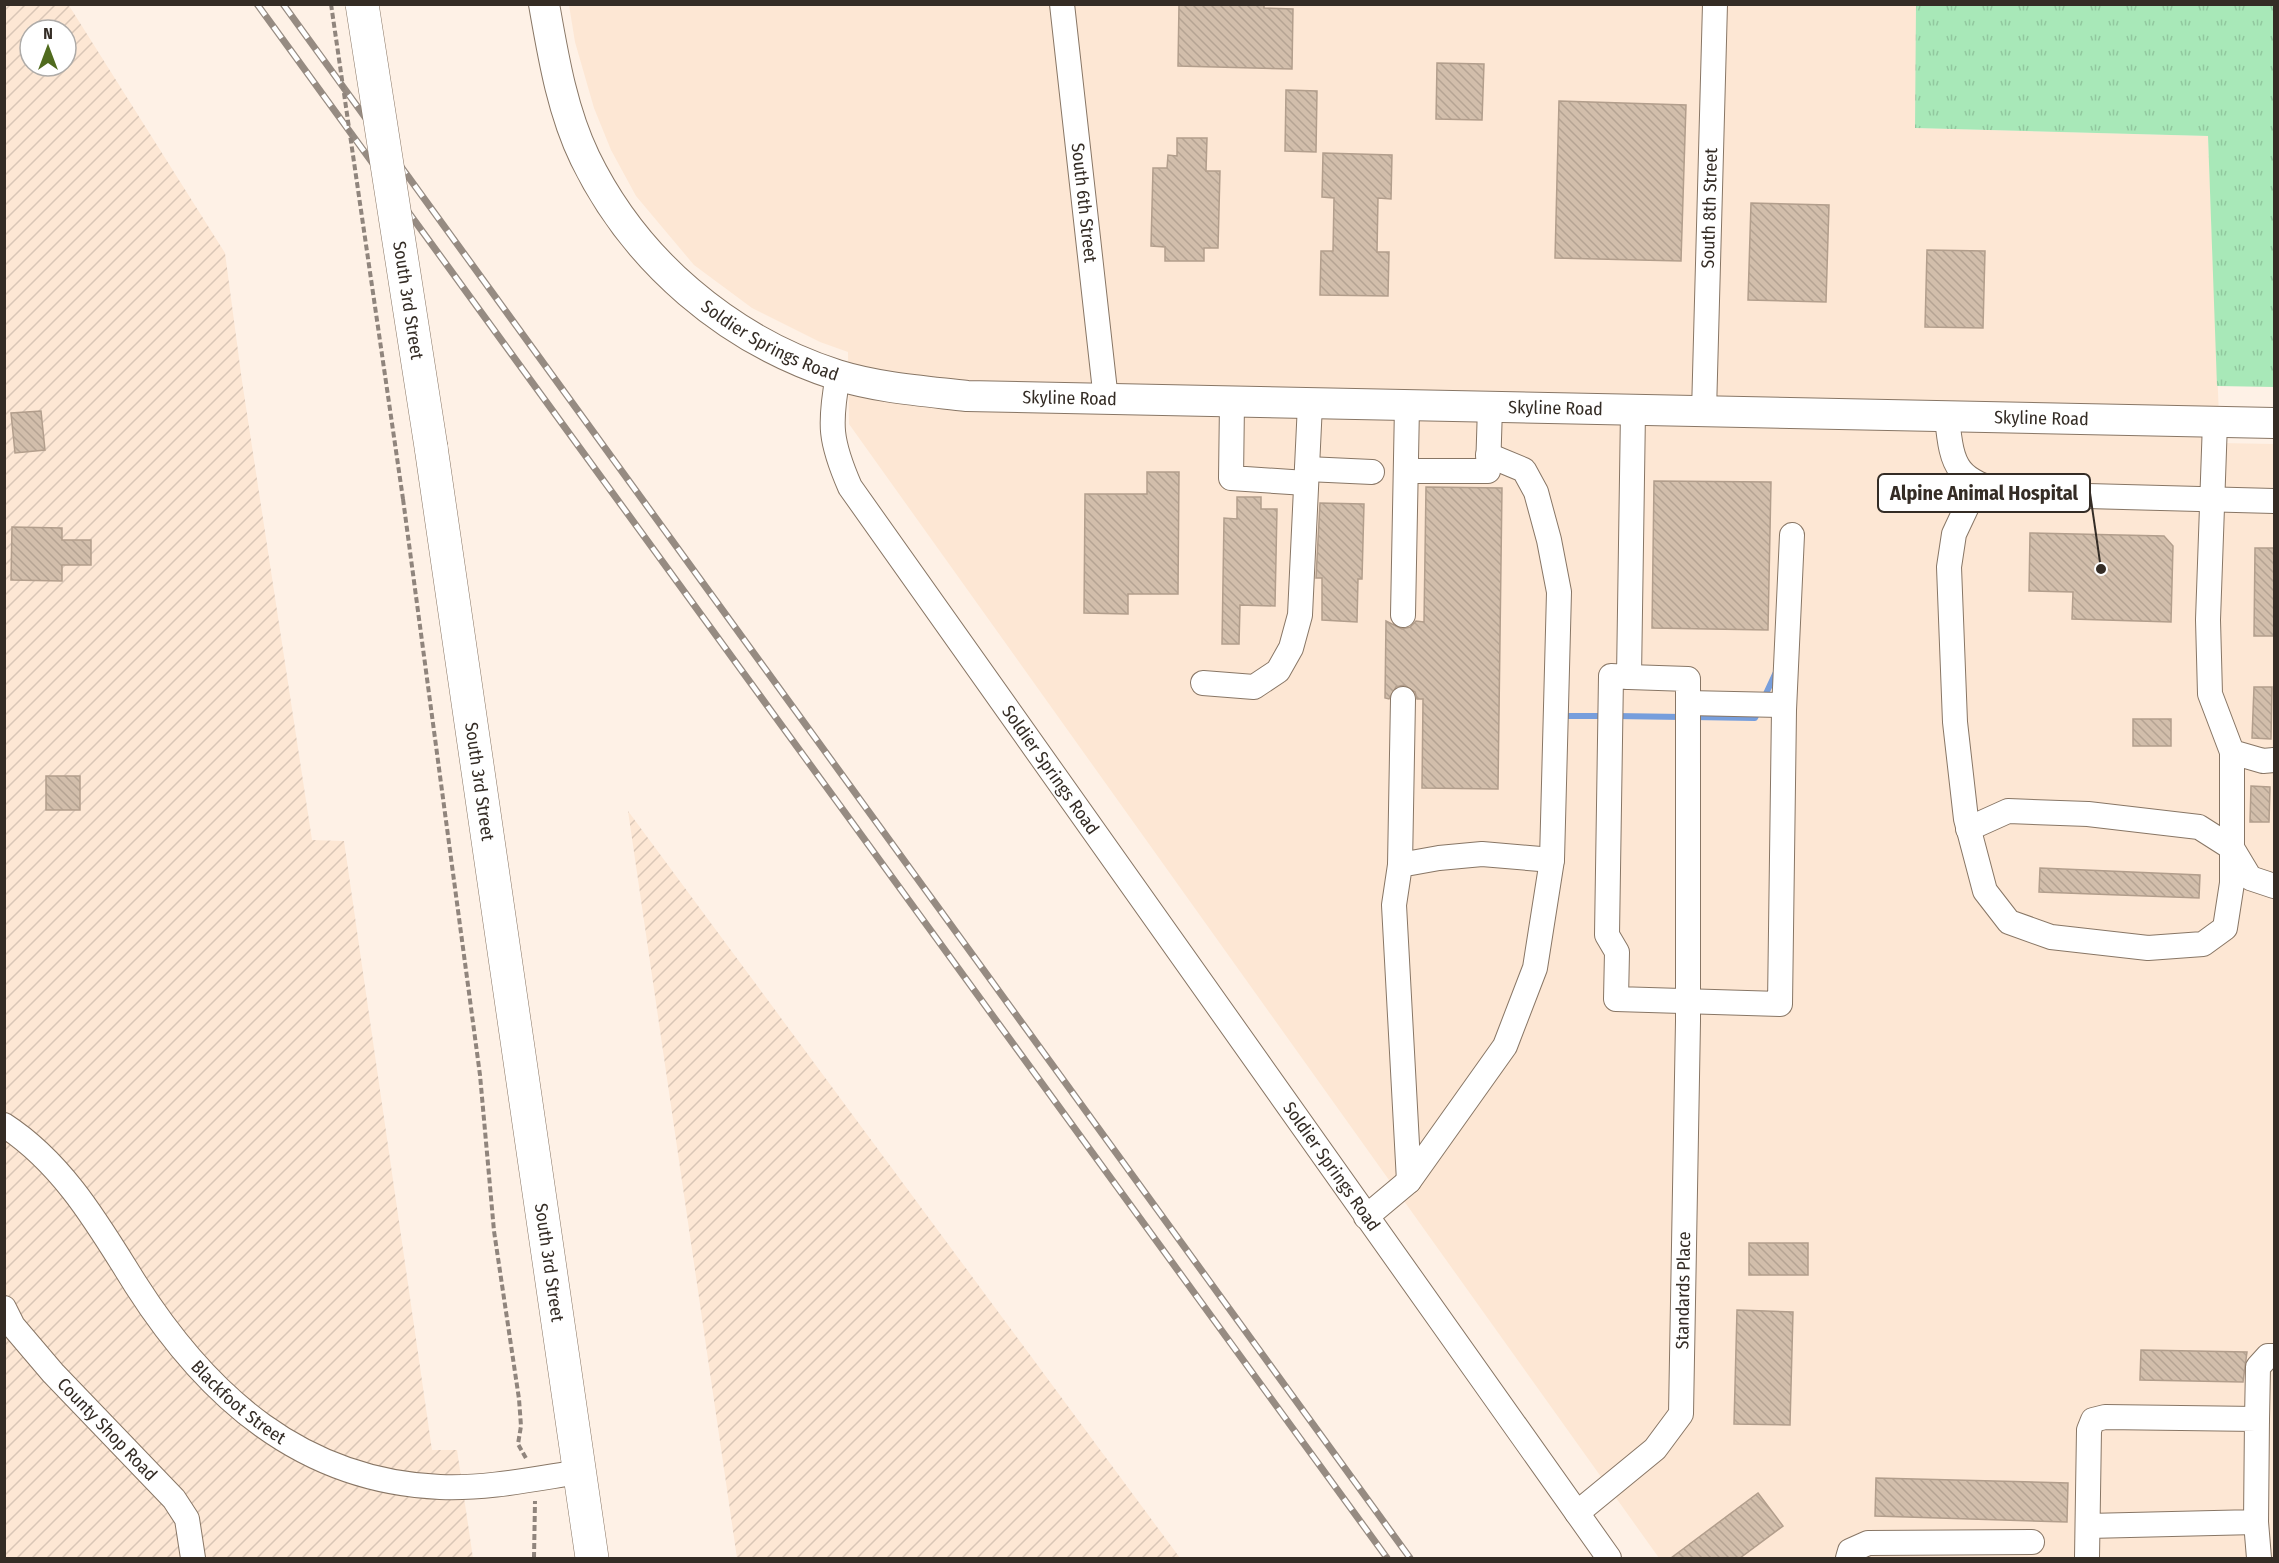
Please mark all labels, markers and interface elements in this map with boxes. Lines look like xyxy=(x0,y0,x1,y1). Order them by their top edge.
north arrow xyxy=(18,18,78,78)
text: N xyxy=(43,24,53,43)
street label: South 6th Street xyxy=(1067,142,1102,264)
street label: South 8th Street xyxy=(1697,147,1722,269)
street label: South 3rd Street xyxy=(388,240,428,361)
street label: Soldier Springs Road xyxy=(697,295,841,386)
street label: Skyline Road xyxy=(1022,386,1117,410)
street label: Skyline Road xyxy=(1508,396,1603,420)
street label: Skyline Road xyxy=(1994,406,2089,430)
callout: Alpine Animal Hospital xyxy=(1878,474,2090,512)
text: Alpine Animal Hospital xyxy=(1889,481,2078,505)
street label: Soldier Springs Road xyxy=(997,701,1104,839)
street label: South 3rd Street xyxy=(460,721,499,842)
street label: Soldier Springs Road xyxy=(1278,1098,1385,1235)
street label: South 3rd Street xyxy=(530,1202,569,1323)
street label: Standards Place xyxy=(1671,1231,1695,1350)
street label: Blackfoot Street xyxy=(186,1356,290,1449)
street label: County Shop Road xyxy=(53,1373,162,1485)

